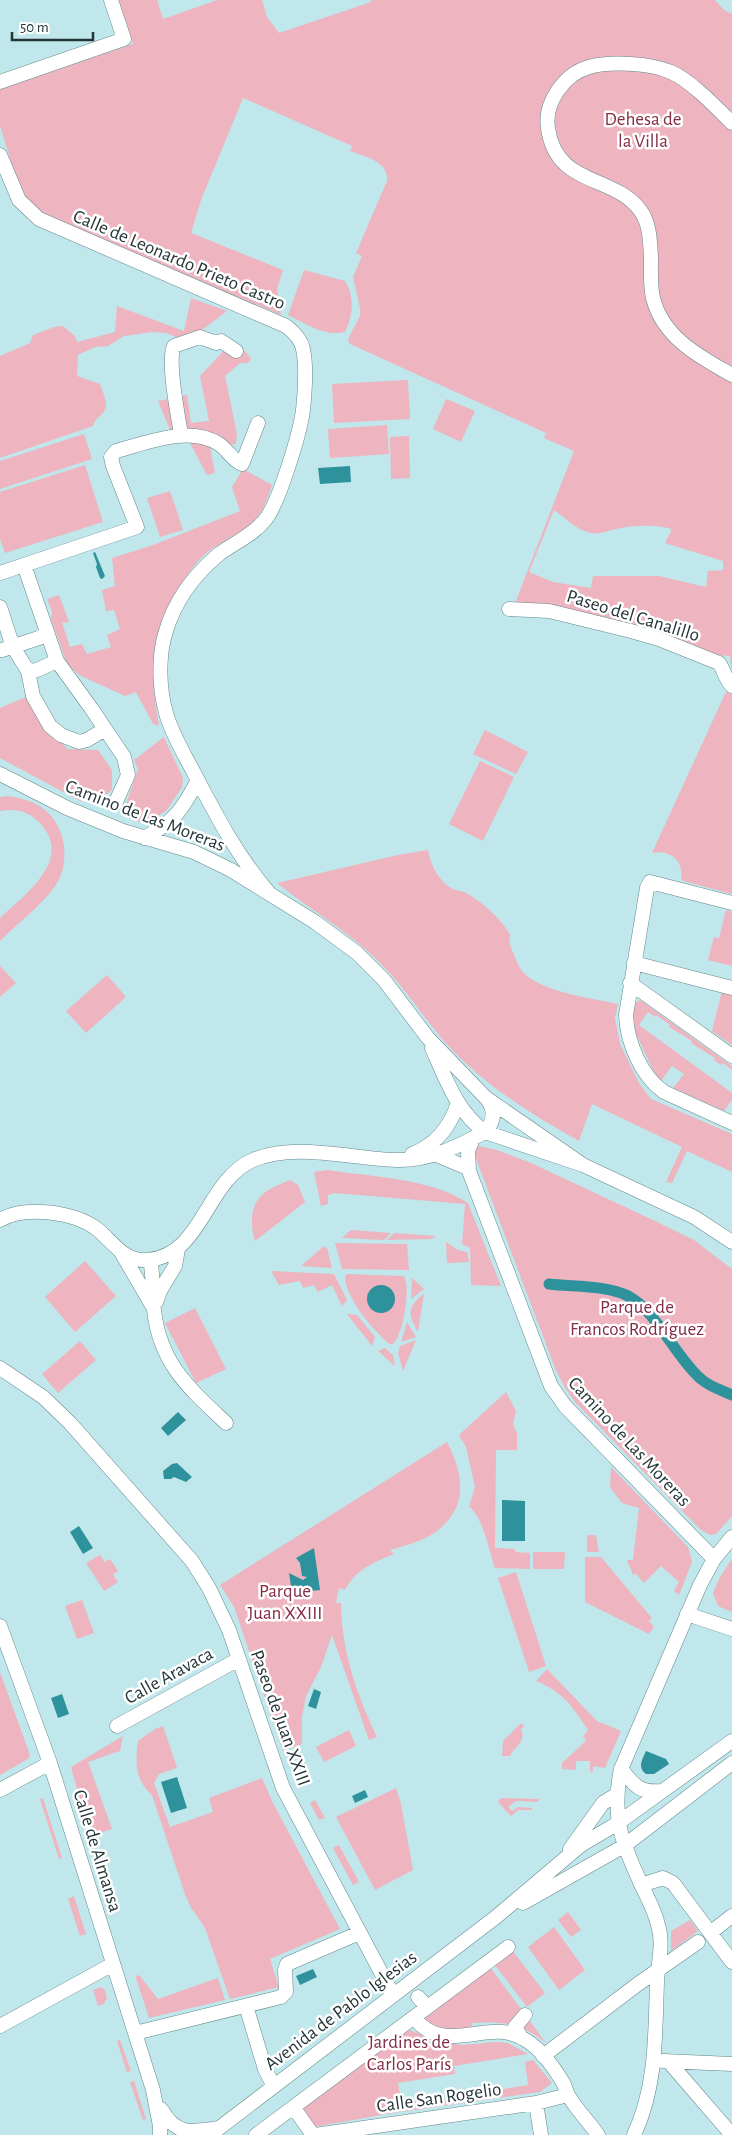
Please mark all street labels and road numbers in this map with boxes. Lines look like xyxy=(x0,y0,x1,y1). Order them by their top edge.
street label: Calle de Leonardo Prieto Castro xyxy=(70,207,288,313)
street label: Paseo del Canalillo xyxy=(564,587,702,645)
street label: Camino de Las Moreras xyxy=(62,777,228,855)
street label: Camino de Las Moreras xyxy=(564,1374,694,1510)
street label: Calle Aravaca xyxy=(122,1644,216,1708)
street label: Paseo de Juan XXIII xyxy=(247,1648,313,1788)
street label: Calle de Almansa xyxy=(69,1788,125,1915)
street label: Avenida de Pablo Iglesias xyxy=(261,1948,421,2074)
street label: Calle San Rogelio xyxy=(375,2080,503,2116)

